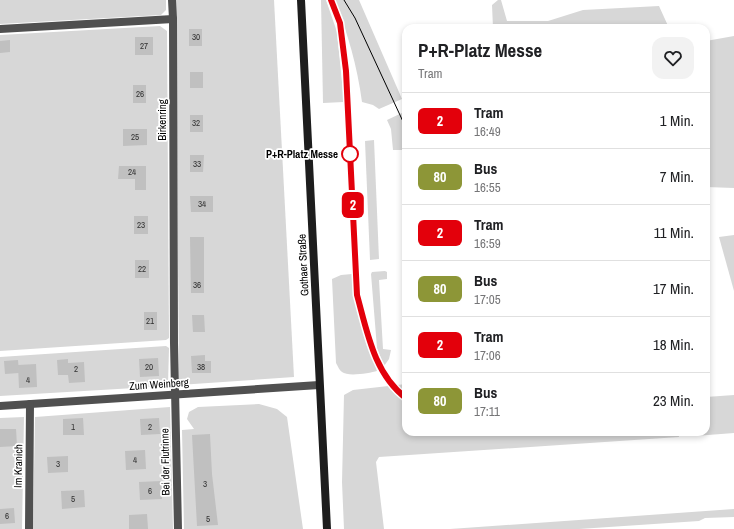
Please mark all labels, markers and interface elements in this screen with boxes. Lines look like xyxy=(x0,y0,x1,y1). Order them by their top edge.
house number: 30 xyxy=(192,31,200,43)
text: P+R-Platz Messe xyxy=(418,37,542,63)
button: heart xyxy=(652,37,694,79)
house number: 27 xyxy=(140,40,148,52)
text: Tram xyxy=(418,65,442,82)
house number: 26 xyxy=(136,88,144,100)
street label: Birkenring xyxy=(155,99,169,141)
text: Tram xyxy=(474,102,503,123)
text: 1 Min. xyxy=(660,110,694,131)
text: 2 xyxy=(437,112,443,130)
house number: 32 xyxy=(192,117,200,129)
text: 16:49 xyxy=(474,123,501,140)
house number: 25 xyxy=(131,131,139,143)
marker: P+R-Platz Messe xyxy=(341,145,359,163)
place label: P+R-Platz Messe xyxy=(266,147,338,161)
house number: 33 xyxy=(193,158,201,170)
text: Bus xyxy=(474,158,497,179)
house number: 24 xyxy=(128,166,136,178)
text: 7 Min. xyxy=(660,166,694,187)
text: 80 xyxy=(434,168,446,186)
text: 16:55 xyxy=(474,179,501,196)
line badge: 2 xyxy=(340,192,366,218)
text: 2 xyxy=(350,196,356,214)
house number: 34 xyxy=(198,198,206,210)
text: Tram xyxy=(474,214,503,235)
house number: 23 xyxy=(137,219,145,231)
text: 11 Min. xyxy=(654,222,694,243)
text: 2 xyxy=(437,224,443,242)
street label: Gothaer Straße xyxy=(294,234,312,296)
text: 16:59 xyxy=(474,235,501,252)
house number: 22 xyxy=(138,263,146,275)
text: Bus xyxy=(474,270,497,291)
text: 17 Min. xyxy=(653,278,694,299)
house number: 36 xyxy=(193,279,201,291)
text: 80 xyxy=(434,280,446,298)
text: 17:05 xyxy=(474,291,501,308)
house number: 21 xyxy=(146,315,154,327)
text: Tram xyxy=(474,326,503,347)
text: 18 Min. xyxy=(653,334,694,355)
text: 2 xyxy=(437,336,443,354)
text: 17:06 xyxy=(474,347,501,364)
house number: 20 xyxy=(145,361,153,373)
house number: 38 xyxy=(197,361,205,373)
house number: 2 xyxy=(74,363,78,375)
house number: 4 xyxy=(26,374,30,386)
street label: Zum Weinberg xyxy=(129,375,189,393)
text: Bus xyxy=(474,382,497,403)
text: 23 Min. xyxy=(653,390,694,411)
text: 80 xyxy=(434,392,446,410)
text: 17:11 xyxy=(474,403,500,420)
house number: 1 xyxy=(71,421,75,433)
house number: 2 xyxy=(148,421,152,433)
street label: Bei der Flutrinne xyxy=(157,428,173,496)
street label: Im Kranich xyxy=(11,444,25,488)
house number: 4 xyxy=(133,454,137,466)
house number: 3 xyxy=(56,458,60,470)
house number: 3 xyxy=(203,478,207,490)
house number: 6 xyxy=(148,485,152,497)
house number: 5 xyxy=(71,493,75,505)
house number: 6 xyxy=(5,510,9,522)
house number: 5 xyxy=(206,513,210,525)

